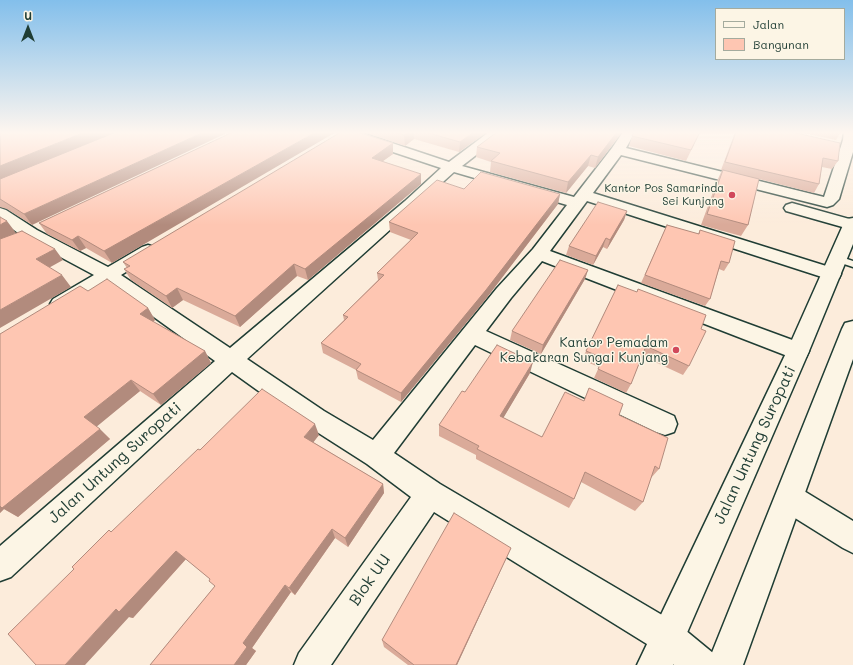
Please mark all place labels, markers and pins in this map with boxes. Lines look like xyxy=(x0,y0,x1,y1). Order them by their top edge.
place label: Kantor Pos Samarinda Sei Kunjang xyxy=(604,182,724,208)
marker: Kantor Pos Samarinda Sei Kunjang xyxy=(727,190,737,200)
place label: Kantor Pemadam Kebakaran Sungai Kunjang xyxy=(500,335,668,366)
marker: Kantor Pemadam Kebakaran Sungai Kunjang xyxy=(671,345,681,355)

